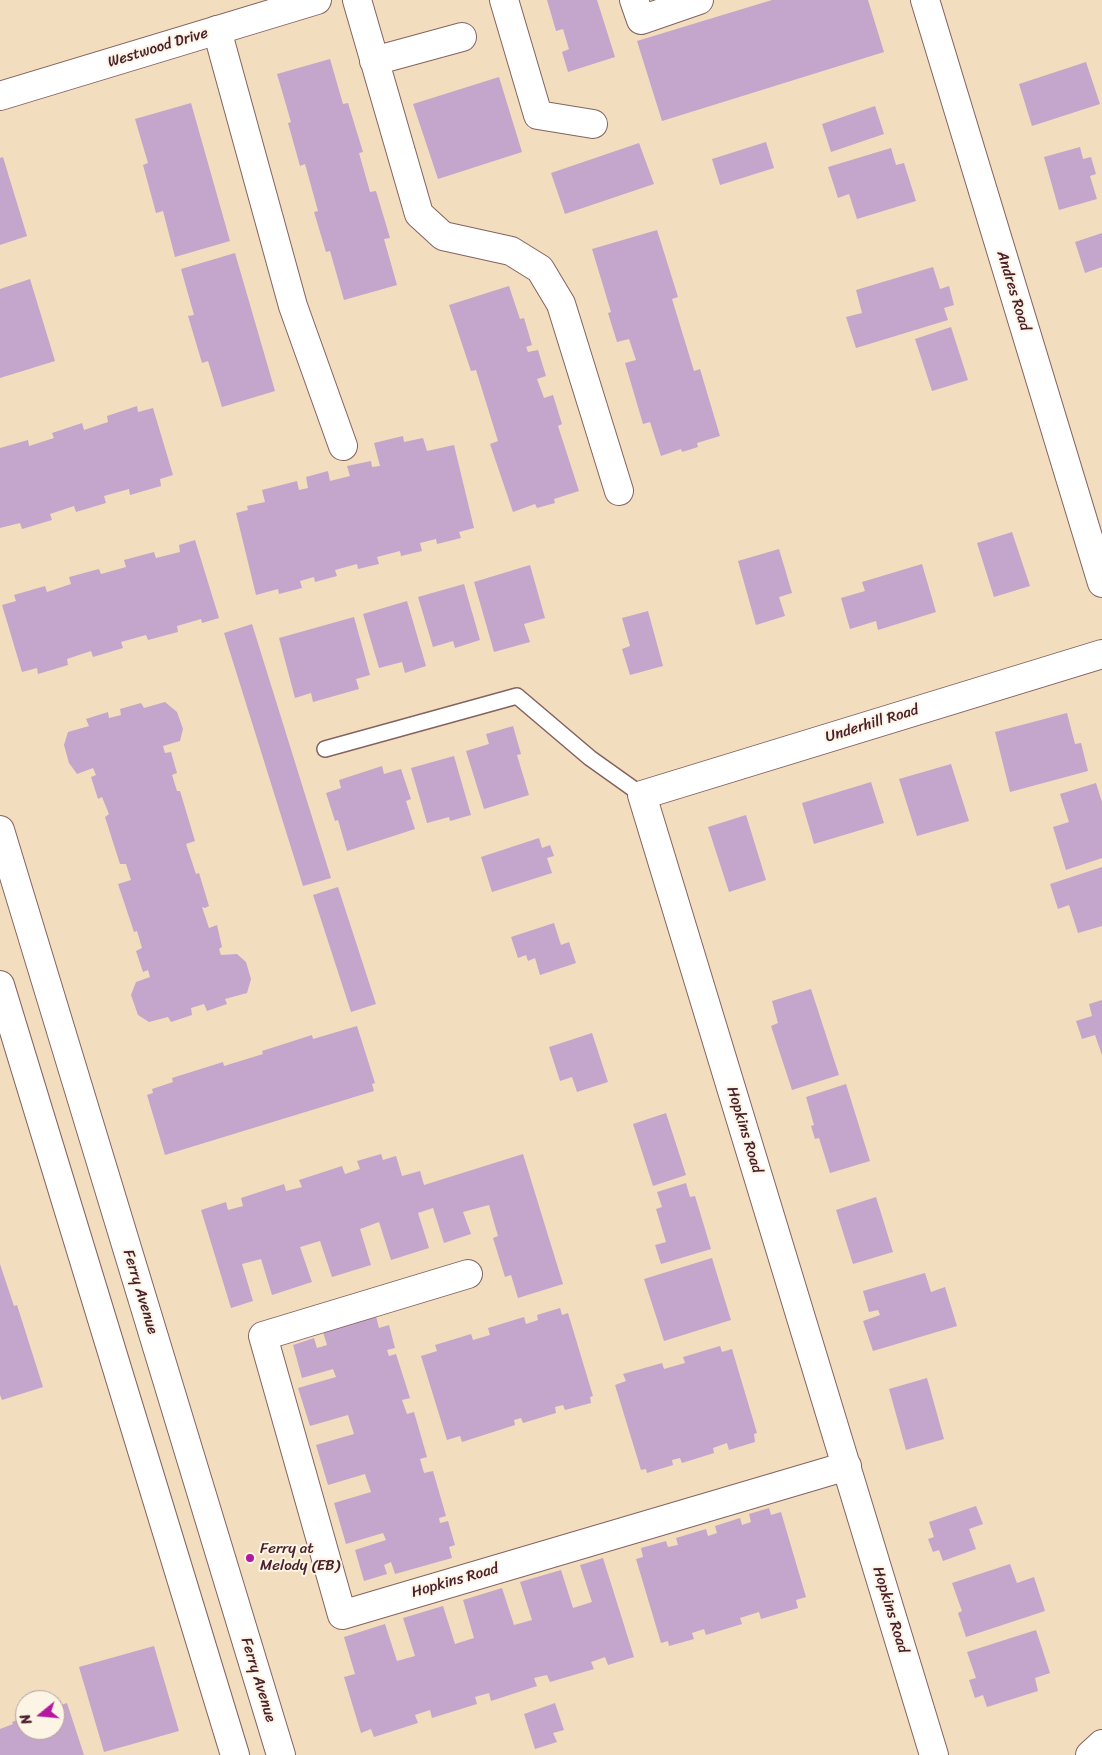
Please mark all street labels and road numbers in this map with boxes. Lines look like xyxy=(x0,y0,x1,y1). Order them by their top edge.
street label: Westwood Drive xyxy=(106,24,210,72)
street label: Andres Road xyxy=(992,249,1034,333)
street label: Underhill Road xyxy=(823,701,921,747)
street label: Hopkins Road xyxy=(722,1085,766,1175)
street label: Ferry Avenue xyxy=(119,1247,161,1337)
street label: Hopkins Road xyxy=(410,1560,500,1602)
street label: Hopkins Road xyxy=(868,1565,912,1655)
street label: Ferry Avenue xyxy=(237,1635,279,1725)

